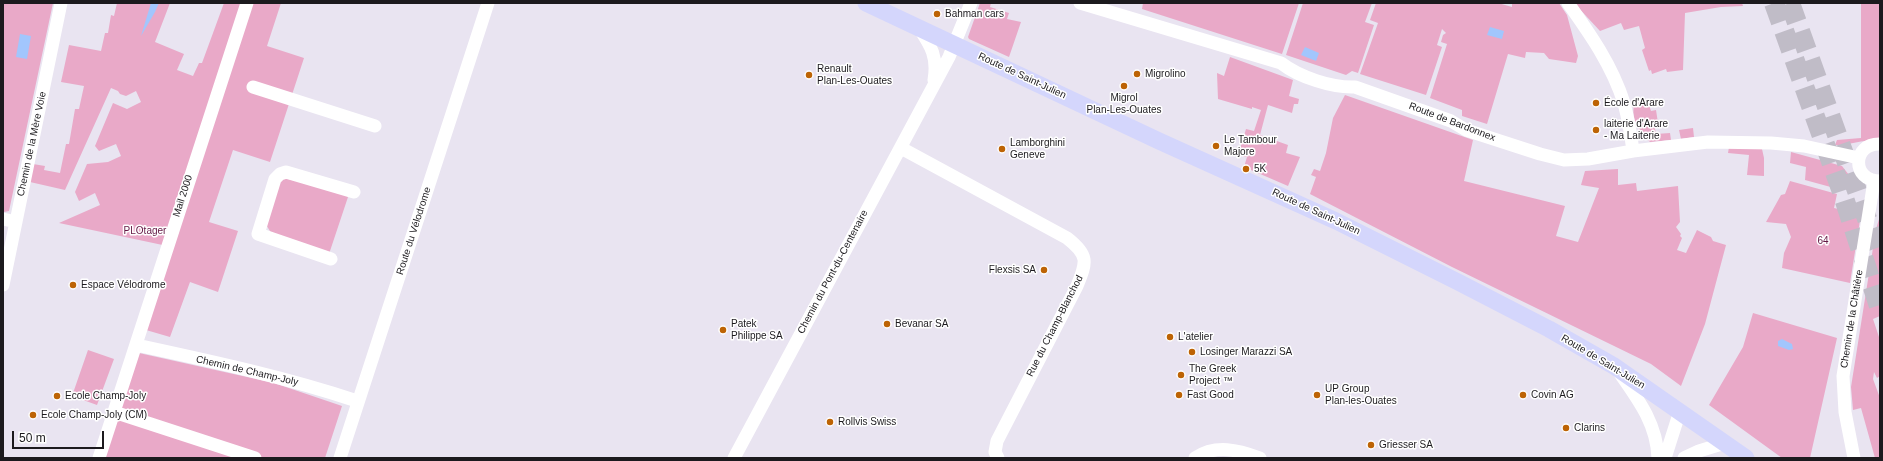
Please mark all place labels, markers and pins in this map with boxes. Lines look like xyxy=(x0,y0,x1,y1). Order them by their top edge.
place label: Bahman cars xyxy=(945,8,1004,20)
marker: Bahman cars xyxy=(932,9,942,19)
place label: Renault Plan-Les-Ouates xyxy=(817,63,892,86)
place label: Migrolino xyxy=(1145,68,1186,80)
marker: Migrolino xyxy=(1132,69,1142,79)
marker: Renault Plan-Les-Ouates xyxy=(804,70,814,80)
marker: Migrol Plan-Les-Ouates xyxy=(1119,81,1129,91)
place label: Migrol Plan-Les-Ouates xyxy=(1086,92,1162,116)
place label: École d'Arare xyxy=(1604,97,1664,109)
marker: École d'Arare xyxy=(1591,98,1601,108)
place label: laiterie d'Arare - Ma Laiterie xyxy=(1604,118,1668,142)
marker: laiterie d'Arare - Ma Laiterie xyxy=(1591,125,1601,135)
place label: Le Tambour Majore xyxy=(1224,134,1277,158)
place label: Lamborghini Geneve xyxy=(1010,137,1065,160)
marker: Le Tambour Majore xyxy=(1211,141,1221,151)
marker: Lamborghini Geneve xyxy=(997,144,1007,154)
place label: 5K xyxy=(1254,163,1266,175)
marker: 5K xyxy=(1241,164,1251,174)
place label: Flexsis SA xyxy=(989,264,1036,276)
marker: Flexsis SA xyxy=(1039,265,1049,275)
place label: Espace Vélodrome xyxy=(81,279,165,291)
marker: Espace Vélodrome xyxy=(68,280,78,290)
place label: Patek Philippe SA xyxy=(731,318,783,342)
place label: Bevanar SA xyxy=(895,318,948,330)
marker: Bevanar SA xyxy=(882,319,892,329)
marker: Patek Philippe SA xyxy=(718,325,728,335)
place label: L'atelier xyxy=(1178,331,1213,343)
marker: L'atelier xyxy=(1165,332,1175,342)
place label: Losinger Marazzi SA xyxy=(1200,346,1292,358)
marker: Losinger Marazzi SA xyxy=(1187,347,1197,357)
place label: The Greek Project ™ xyxy=(1189,363,1236,386)
marker: The Greek Project ™ xyxy=(1176,370,1186,380)
place label: UP Group Plan-les-Ouates xyxy=(1325,383,1397,406)
place label: Fast Good xyxy=(1187,389,1234,401)
place label: Covin AG xyxy=(1531,389,1574,401)
place label: Ecole Champ-Joly xyxy=(65,390,146,402)
marker: Fast Good xyxy=(1174,390,1184,400)
marker: UP Group Plan-les-Ouates xyxy=(1312,390,1322,400)
marker: Covin AG xyxy=(1518,390,1528,400)
marker: Ecole Champ-Joly xyxy=(52,391,62,401)
place label: Ecole Champ-Joly (CM) xyxy=(41,409,147,421)
marker: Ecole Champ-Joly (CM) xyxy=(28,410,38,420)
place label: Rollvis Swiss xyxy=(838,416,896,428)
marker: Rollvis Swiss xyxy=(825,417,835,427)
place label: Clarins xyxy=(1574,422,1605,434)
marker: Clarins xyxy=(1561,423,1571,433)
place label: Griesser SA xyxy=(1379,439,1433,451)
marker: Griesser SA xyxy=(1366,440,1376,450)

